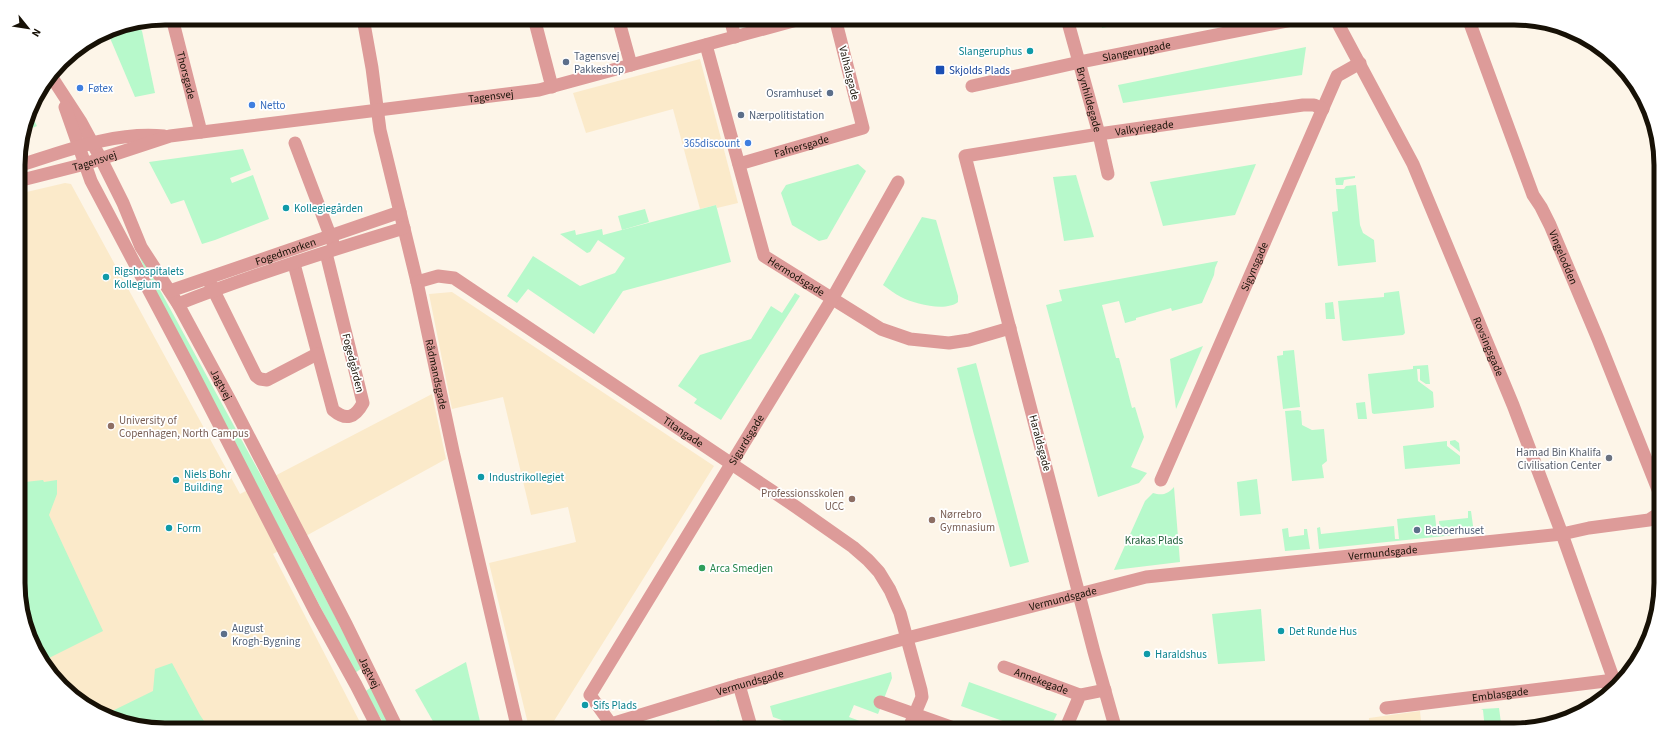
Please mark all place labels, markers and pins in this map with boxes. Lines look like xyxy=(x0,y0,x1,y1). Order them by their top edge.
place label: Slangeruphus xyxy=(958,44,1022,59)
marker: Slangeruphus xyxy=(1025,46,1035,56)
place label: Tagensvej Pakkeshop xyxy=(574,49,624,77)
marker: Tagensvej Pakkeshop xyxy=(561,57,571,67)
place label: Skjolds Plads xyxy=(949,63,1010,78)
marker: Skjolds Plads xyxy=(934,64,946,76)
place label: Føtex xyxy=(88,81,113,96)
marker: Føtex xyxy=(75,83,85,93)
place label: Osramhuset xyxy=(766,86,822,101)
marker: Osramhuset xyxy=(825,88,835,98)
place label: Netto xyxy=(260,98,286,113)
marker: Netto xyxy=(247,100,257,110)
place label: Nærpolitistation xyxy=(749,108,824,123)
marker: Nærpolitistation xyxy=(736,110,746,120)
place label: 365discount xyxy=(684,136,740,151)
marker: 365discount xyxy=(743,138,753,148)
place label: Kollegiegården xyxy=(294,201,363,216)
marker: Kollegiegården xyxy=(281,203,291,213)
place label: Rigshospitalets Kollegium xyxy=(114,264,184,292)
marker: Rigshospitalets Kollegium xyxy=(101,272,111,282)
place label: University of Copenhagen, North Campus xyxy=(119,413,249,441)
marker: University of Copenhagen, North Campus xyxy=(106,421,116,431)
place label: Hamad Bin Khalifa Civilisation Center xyxy=(1516,445,1601,473)
marker: Hamad Bin Khalifa Civilisation Center xyxy=(1604,453,1614,463)
place label: Niels Bohr Building xyxy=(184,467,231,495)
place label: Industrikollegiet xyxy=(489,470,564,485)
marker: Industrikollegiet xyxy=(476,472,486,482)
marker: Niels Bohr Building xyxy=(171,475,181,485)
place label: Professionsskolen UCC xyxy=(761,486,844,514)
marker: Professionsskolen UCC xyxy=(847,494,857,504)
place label: Nørrebro Gymnasium xyxy=(940,507,995,535)
marker: Nørrebro Gymnasium xyxy=(927,515,937,525)
place label: Form xyxy=(177,521,201,536)
marker: Form xyxy=(164,523,174,533)
place label: Beboerhuset xyxy=(1425,523,1484,538)
marker: Beboerhuset xyxy=(1412,525,1422,535)
place label: Arca Smedjen xyxy=(710,561,773,576)
marker: Arca Smedjen xyxy=(697,563,707,573)
place label: August Krogh-Bygning xyxy=(232,621,301,649)
place label: Det Runde Hus xyxy=(1289,624,1357,639)
marker: Det Runde Hus xyxy=(1276,626,1286,636)
marker: August Krogh-Bygning xyxy=(219,629,229,639)
place label: Haraldshus xyxy=(1155,647,1207,662)
marker: Haraldshus xyxy=(1142,649,1152,659)
place label: Sifs Plads xyxy=(593,698,637,713)
marker: Sifs Plads xyxy=(580,700,590,710)

